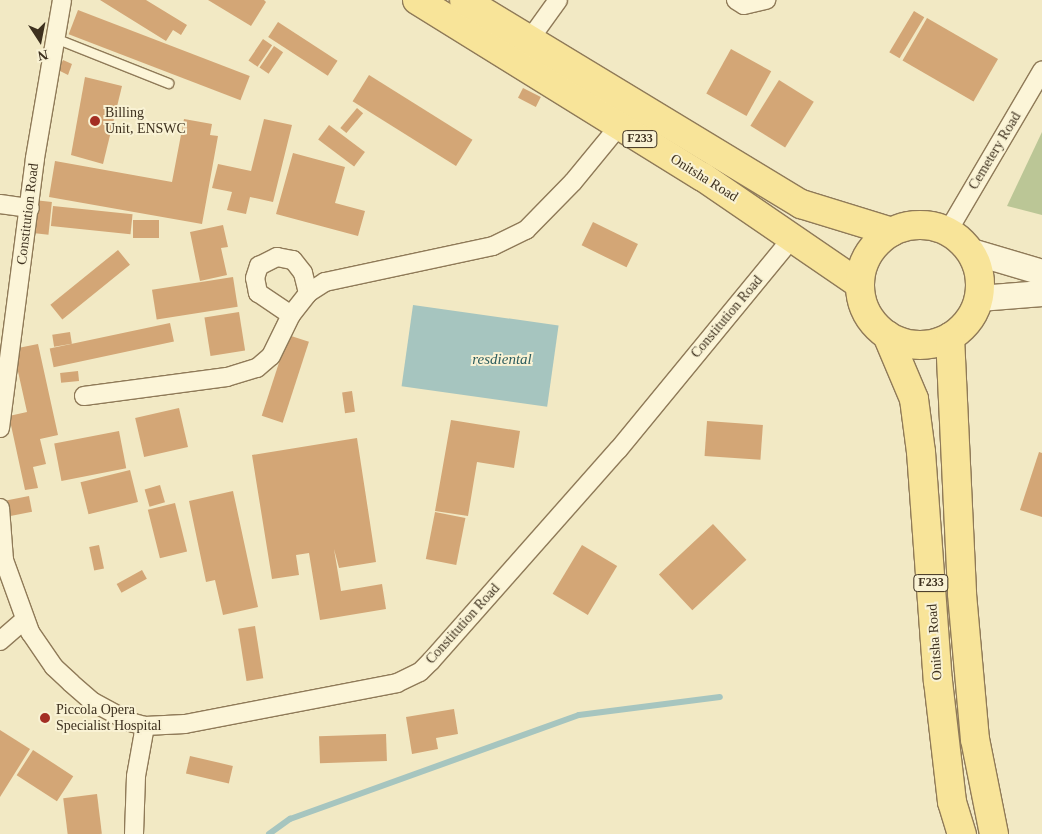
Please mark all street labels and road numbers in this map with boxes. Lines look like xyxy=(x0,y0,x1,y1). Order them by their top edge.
street label: Cemetery Road xyxy=(965,109,1025,193)
road number: F233 xyxy=(621,130,659,148)
street label: Onitsha Road xyxy=(667,151,741,205)
street label: Constitution Road xyxy=(13,162,43,266)
street label: Constitution Road xyxy=(688,272,766,362)
road number: F233 xyxy=(912,574,950,592)
street label: Constitution Road xyxy=(423,580,503,668)
street label: Onitsha Road xyxy=(924,603,946,681)

